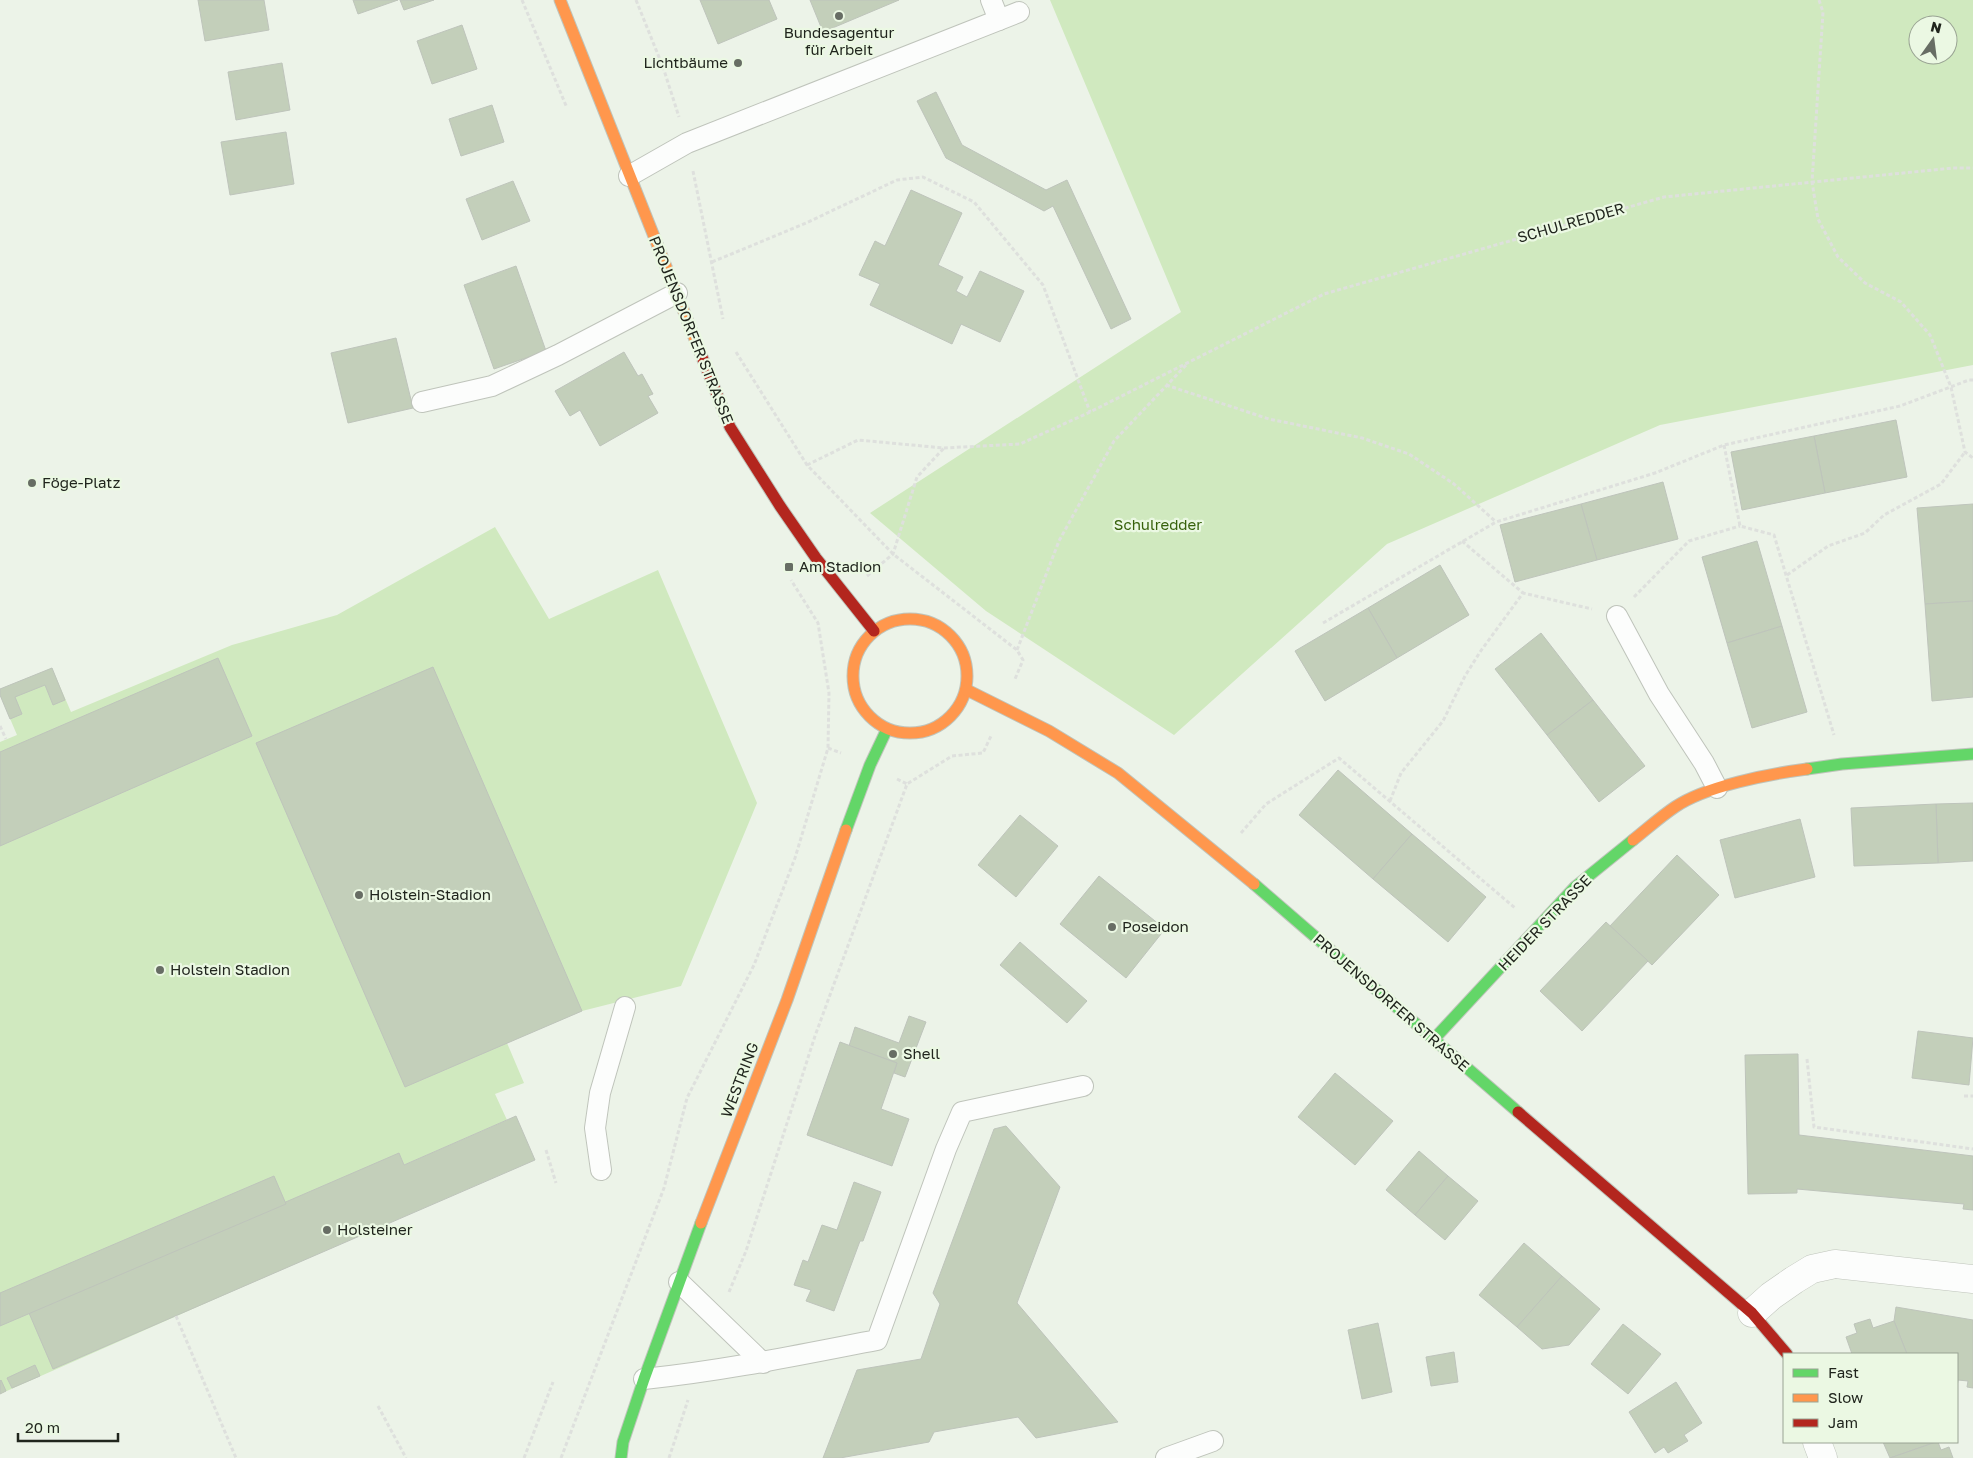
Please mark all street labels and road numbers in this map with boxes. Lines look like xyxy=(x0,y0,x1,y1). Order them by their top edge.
street label: SCHULREDDER xyxy=(1515,198,1626,246)
street label: PROJENSDORFER STRASSE xyxy=(646,233,738,426)
street label: HEIDER STRASSE xyxy=(1494,871,1595,974)
street label: PROJENSDORFER STRASSE xyxy=(1310,930,1473,1075)
street label: WESTRING xyxy=(716,1039,762,1120)

